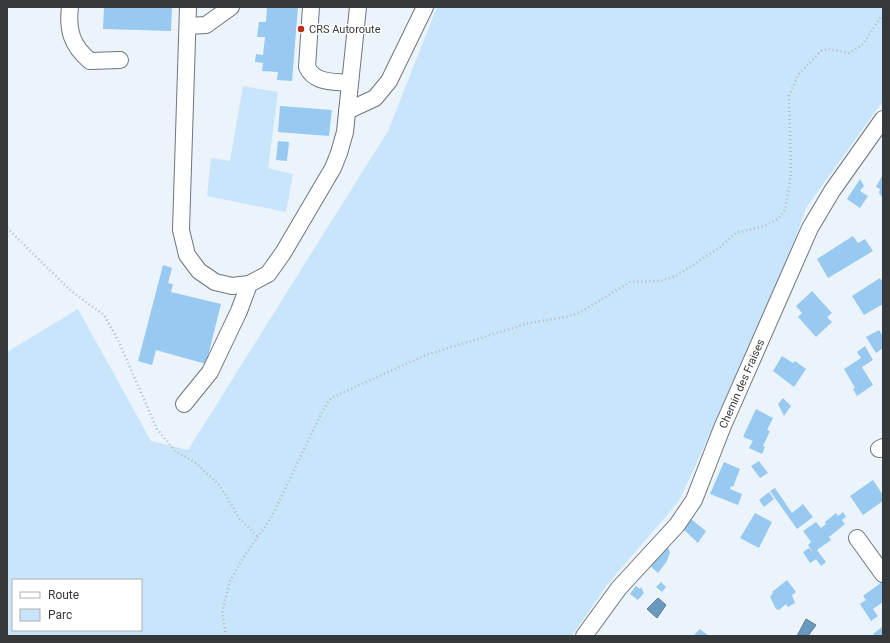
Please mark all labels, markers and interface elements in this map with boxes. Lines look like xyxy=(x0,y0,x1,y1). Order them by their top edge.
place label: CRS Autoroute xyxy=(309,23,381,36)
marker: CRS Autoroute xyxy=(296,24,306,34)
street label: Chemin des Fraises xyxy=(716,337,767,430)
legend xyxy=(12,579,142,631)
text: Route xyxy=(48,588,79,602)
text: Parc xyxy=(48,608,72,622)

